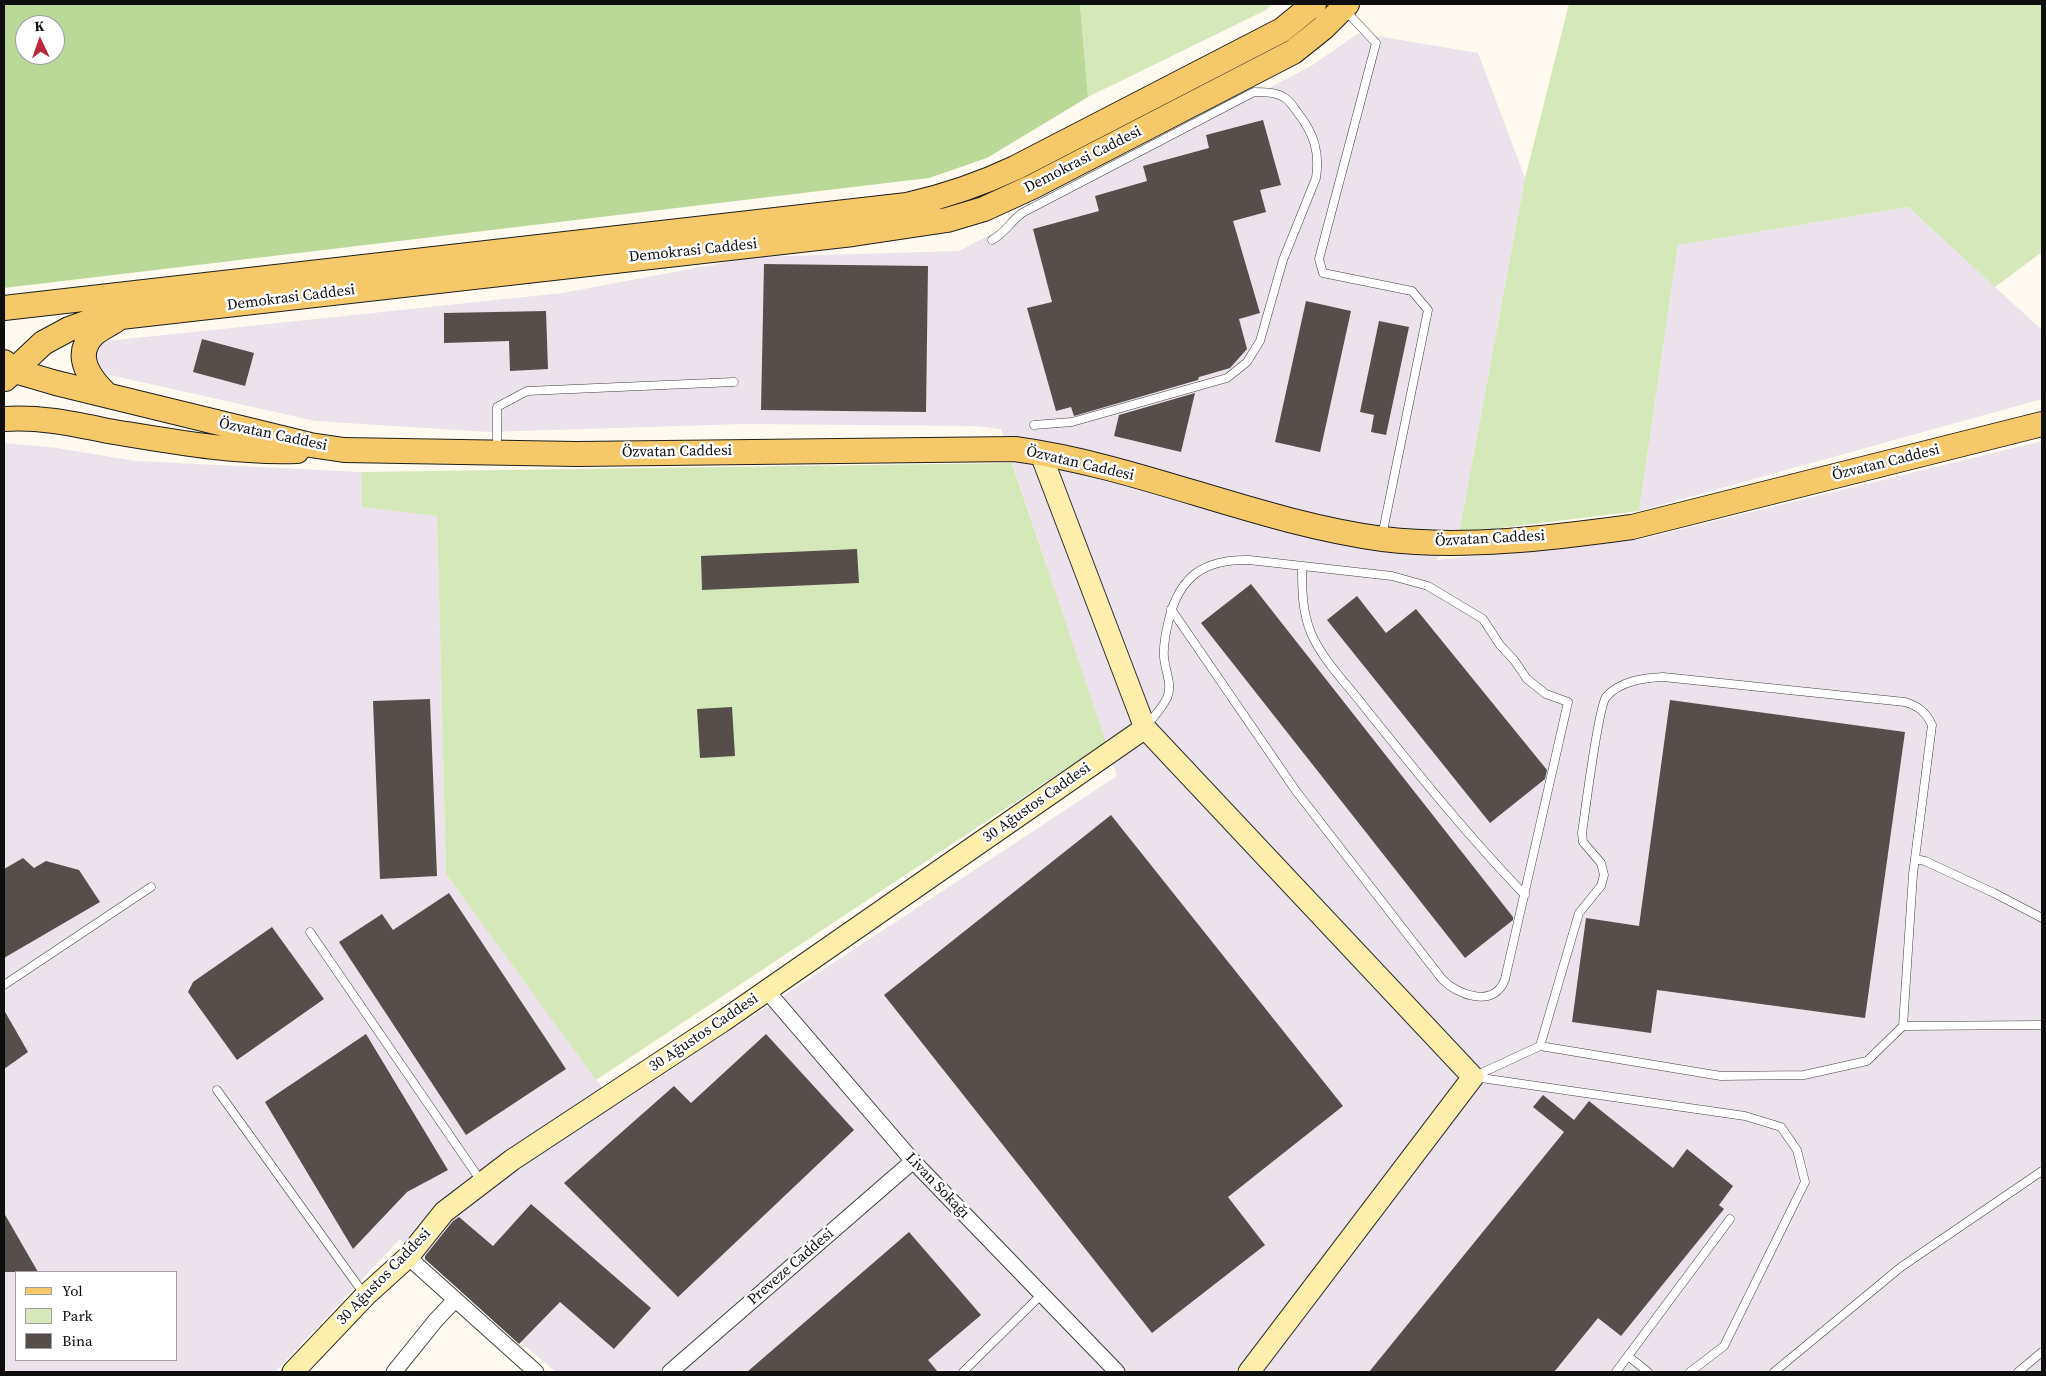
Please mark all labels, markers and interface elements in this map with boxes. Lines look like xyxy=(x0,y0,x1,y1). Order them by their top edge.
north arrow xyxy=(15,15,65,65)
text: K xyxy=(34,16,45,36)
street label: Demokrasi Caddesi xyxy=(1021,123,1145,197)
street label: Demokrasi Caddesi xyxy=(628,235,758,267)
street label: Demokrasi Caddesi xyxy=(226,281,356,315)
street label: Özvatan Caddesi xyxy=(217,415,329,455)
street label: Özvatan Caddesi xyxy=(1830,441,1942,485)
street label: Özvatan Caddesi xyxy=(622,442,732,462)
street label: Özvatan Caddesi xyxy=(1024,443,1136,485)
street label: Özvatan Caddesi xyxy=(1435,527,1545,551)
street label: 30 Ağustos Caddesi xyxy=(980,759,1094,847)
street label: 30 Ağustos Caddesi xyxy=(646,990,762,1076)
street label: Livan Sokağı xyxy=(901,1149,973,1223)
street label: 30 Ağustos Caddesi xyxy=(333,1225,435,1329)
street label: Preveze Caddesi xyxy=(744,1225,838,1309)
legend xyxy=(15,1271,178,1361)
text: Yol xyxy=(62,1280,83,1301)
text: Park xyxy=(62,1305,93,1326)
text: Bina xyxy=(62,1330,93,1351)

